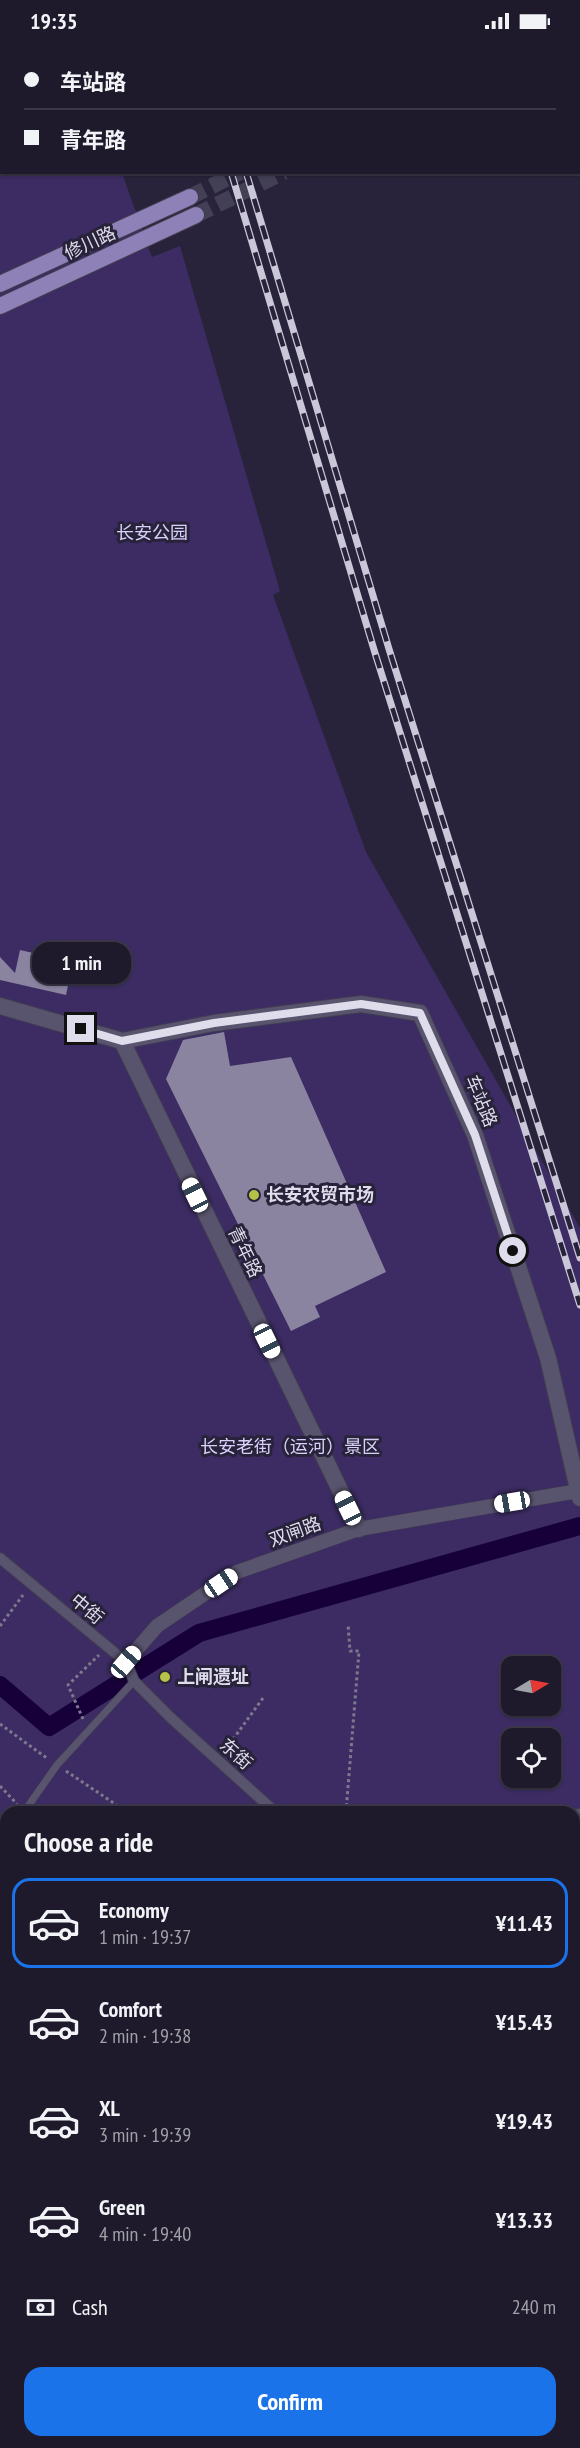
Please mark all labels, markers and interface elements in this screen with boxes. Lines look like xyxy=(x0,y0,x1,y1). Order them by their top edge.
text: 19:35 xyxy=(30,7,78,35)
text: 车站路 xyxy=(60,68,126,96)
text: 青年路 xyxy=(60,126,126,154)
street label: 修川路 xyxy=(60,221,119,264)
park label: 长安公园 xyxy=(116,521,188,544)
callout: 1 min xyxy=(32,942,130,984)
text: 1 min xyxy=(61,950,102,976)
route end xyxy=(67,1015,94,1042)
street label: 车站路 xyxy=(460,1071,503,1130)
car xyxy=(179,1175,211,1215)
place label: 长安农贸市场 xyxy=(266,1183,374,1206)
marker: 长安农贸市场 xyxy=(247,1188,261,1202)
street label: 青年路 xyxy=(223,1222,268,1281)
route start xyxy=(499,1237,526,1264)
car xyxy=(251,1321,283,1361)
park label: 长安老街（运河）景区 xyxy=(200,1435,380,1458)
car xyxy=(332,1488,364,1528)
car xyxy=(493,1490,531,1514)
street label: 双闸路 xyxy=(266,1511,324,1552)
car xyxy=(201,1565,241,1601)
street label: 中街 xyxy=(66,1588,109,1629)
car xyxy=(107,1643,145,1681)
north arrow xyxy=(501,1656,561,1716)
map controls xyxy=(501,1656,561,1788)
place label: 上闸遗址 xyxy=(177,1665,249,1688)
marker: 上闸遗址 xyxy=(158,1670,172,1684)
button: locate xyxy=(501,1728,561,1788)
street label: 东街 xyxy=(215,1733,257,1774)
text: Choose a ride xyxy=(24,1825,153,1859)
icon: car xyxy=(27,1896,81,1950)
text: Economy xyxy=(99,1896,169,1924)
text: ¥11.43 xyxy=(496,1909,553,1937)
text: 1 min · 19:37 xyxy=(99,1924,191,1950)
icon: car xyxy=(27,1995,81,2049)
text: Comfort xyxy=(99,1995,162,2023)
text: ¥15.43 xyxy=(496,2008,553,2036)
text: 2 min · 19:38 xyxy=(99,2023,191,2049)
icon: car xyxy=(27,2094,81,2148)
text: XL xyxy=(99,2094,120,2122)
text: ¥19.43 xyxy=(496,2107,553,2135)
text: 3 min · 19:39 xyxy=(99,2122,191,2148)
icon: car xyxy=(27,2193,81,2247)
text: Green xyxy=(99,2193,145,2221)
text: ¥13.33 xyxy=(496,2206,553,2234)
text: 4 min · 19:40 xyxy=(99,2221,191,2247)
icon: cash xyxy=(24,2291,57,2324)
text: Cash xyxy=(72,2293,108,2321)
text: 240 m xyxy=(512,2294,556,2320)
button: Confirm xyxy=(24,2367,556,2436)

